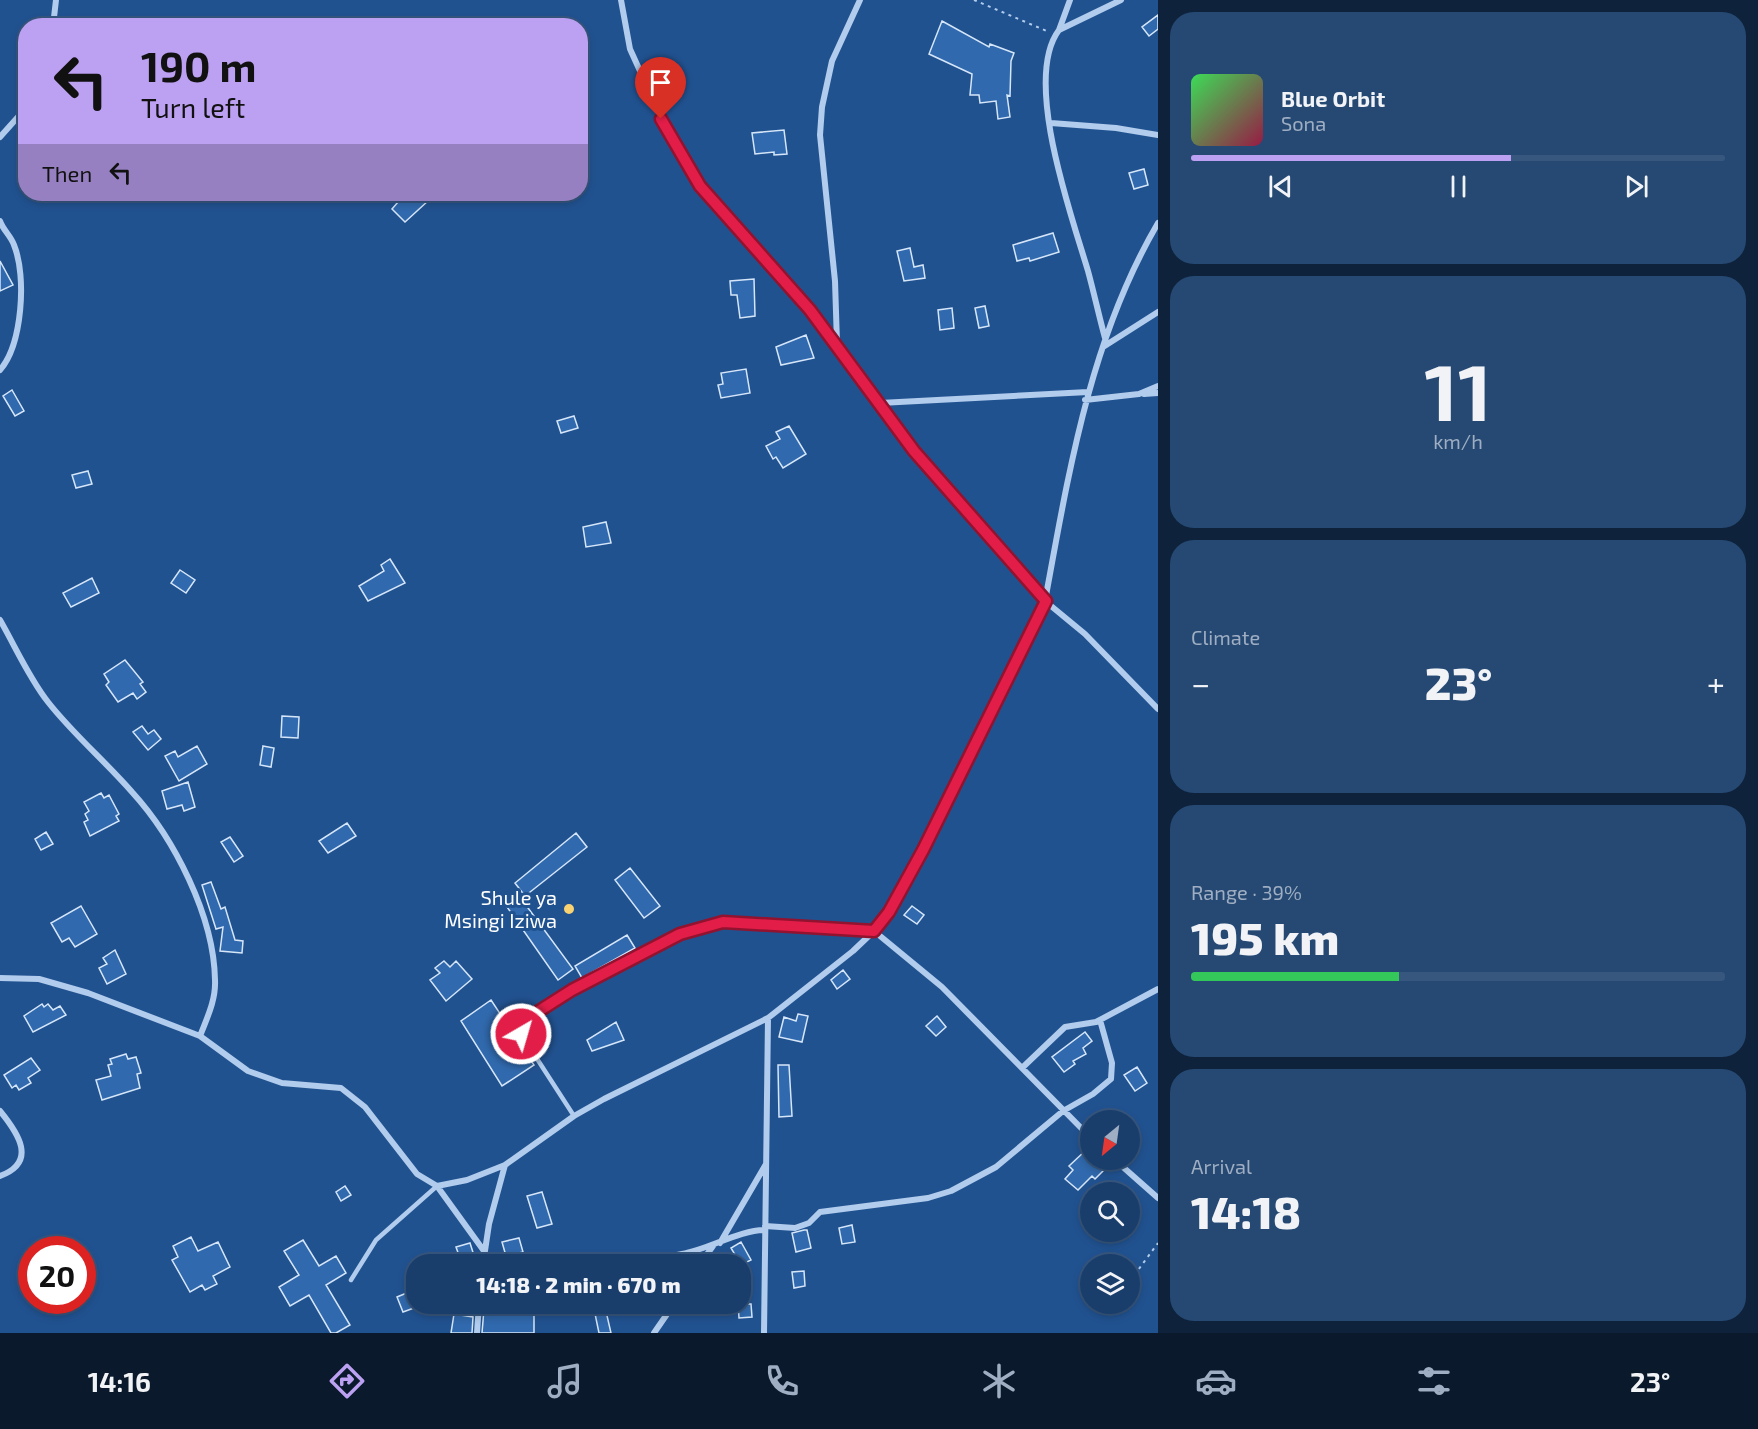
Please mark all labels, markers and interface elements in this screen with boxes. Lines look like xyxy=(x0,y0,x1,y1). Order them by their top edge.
text: 190 m xyxy=(141,40,257,90)
icon: left xyxy=(42,42,120,120)
pin xyxy=(635,57,686,119)
icon: arrive xyxy=(644,66,677,99)
text: Blue Orbit xyxy=(1281,85,1385,111)
text: Turn left xyxy=(141,91,245,123)
text: Sona xyxy=(1281,111,1326,135)
icon: left xyxy=(104,156,137,189)
text: Then xyxy=(42,160,92,186)
icon: previous xyxy=(1264,170,1297,203)
icon: pause xyxy=(1442,170,1475,203)
icon: next xyxy=(1620,170,1653,203)
text: 11 xyxy=(1424,343,1492,437)
text: km/h xyxy=(1433,429,1483,453)
text: Climate xyxy=(1191,625,1260,649)
text: 23° xyxy=(1425,655,1492,709)
text: − xyxy=(1191,663,1210,703)
text: + xyxy=(1707,663,1725,703)
text: Range · 39% xyxy=(1191,880,1302,904)
place label: Shule ya Msingi Iziwa xyxy=(444,885,557,932)
marker: Shule ya Msingi Iziwa xyxy=(562,902,576,916)
text: 195 km xyxy=(1191,910,1339,964)
position arrow xyxy=(489,1002,553,1066)
north arrow xyxy=(1080,1110,1140,1170)
map controls xyxy=(1080,1110,1140,1314)
text: Arrival xyxy=(1191,1154,1252,1178)
button: search xyxy=(1080,1182,1140,1242)
text: 14:18 xyxy=(1191,1184,1301,1238)
speed limit sign: 20 xyxy=(18,1236,96,1314)
button: layers xyxy=(1080,1254,1140,1314)
text: 14:18 · 2 min · 670 m xyxy=(476,1271,681,1297)
icon: directions xyxy=(326,1360,368,1402)
icon: music xyxy=(544,1360,586,1402)
icon: phone xyxy=(761,1360,803,1402)
icon: climate xyxy=(978,1360,1020,1402)
icon: car xyxy=(1195,1360,1237,1402)
icon: filters xyxy=(1413,1360,1455,1402)
text: 14:16 xyxy=(88,1365,151,1397)
text: 23° xyxy=(1630,1365,1670,1397)

